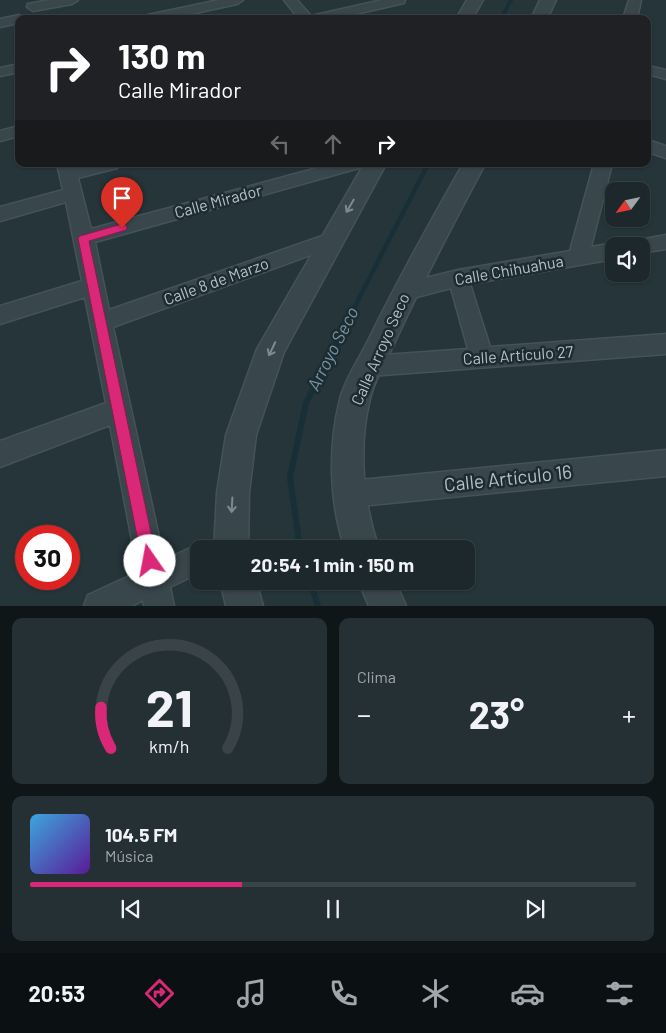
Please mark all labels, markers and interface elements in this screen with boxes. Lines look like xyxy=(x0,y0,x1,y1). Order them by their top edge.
text: 130 m xyxy=(118,34,205,76)
icon: right xyxy=(35,35,100,100)
text: Calle Mirador xyxy=(118,76,241,102)
icon: left xyxy=(266,130,294,158)
icon: ahead xyxy=(319,130,347,158)
icon: right xyxy=(372,130,400,158)
pin xyxy=(101,177,143,228)
street label: Calle Mirador xyxy=(172,180,264,221)
north arrow xyxy=(605,182,650,228)
map controls xyxy=(605,182,650,282)
icon: arrive xyxy=(108,184,136,212)
one-way arrow xyxy=(345,198,355,213)
button: sound xyxy=(605,237,650,282)
street label: Calle Chihuahua xyxy=(453,251,565,288)
street label: Calle 8 de Marzo xyxy=(161,253,271,308)
street label: Calle Arroyo Seco xyxy=(346,290,413,408)
water label: Arroyo Seco xyxy=(302,303,363,394)
one-way arrow xyxy=(267,341,277,356)
street label: Calle Artículo 27 xyxy=(462,341,574,368)
street label: Calle Artículo 16 xyxy=(443,459,573,496)
one-way arrow xyxy=(228,497,237,513)
speed limit sign: 30 xyxy=(15,525,80,590)
position arrow xyxy=(123,534,175,586)
text: 20:54 · 1 min · 150 m xyxy=(251,553,414,576)
text: Clima xyxy=(357,667,396,686)
text: 21 xyxy=(146,675,193,737)
text: 23° xyxy=(469,691,524,737)
text: − xyxy=(357,697,371,731)
text: + xyxy=(622,697,636,731)
text: km/h xyxy=(149,735,190,757)
text: 104.5 FM xyxy=(105,823,177,846)
text: Música xyxy=(105,846,153,865)
icon: previous xyxy=(117,895,145,923)
icon: pause xyxy=(319,895,347,923)
icon: next xyxy=(521,895,549,923)
icon: directions xyxy=(142,976,177,1011)
icon: music xyxy=(234,976,269,1011)
icon: phone xyxy=(326,976,361,1011)
icon: climate xyxy=(418,976,453,1011)
icon: car xyxy=(510,976,545,1011)
icon: filters xyxy=(602,976,637,1011)
text: 20:53 xyxy=(29,980,85,1006)

